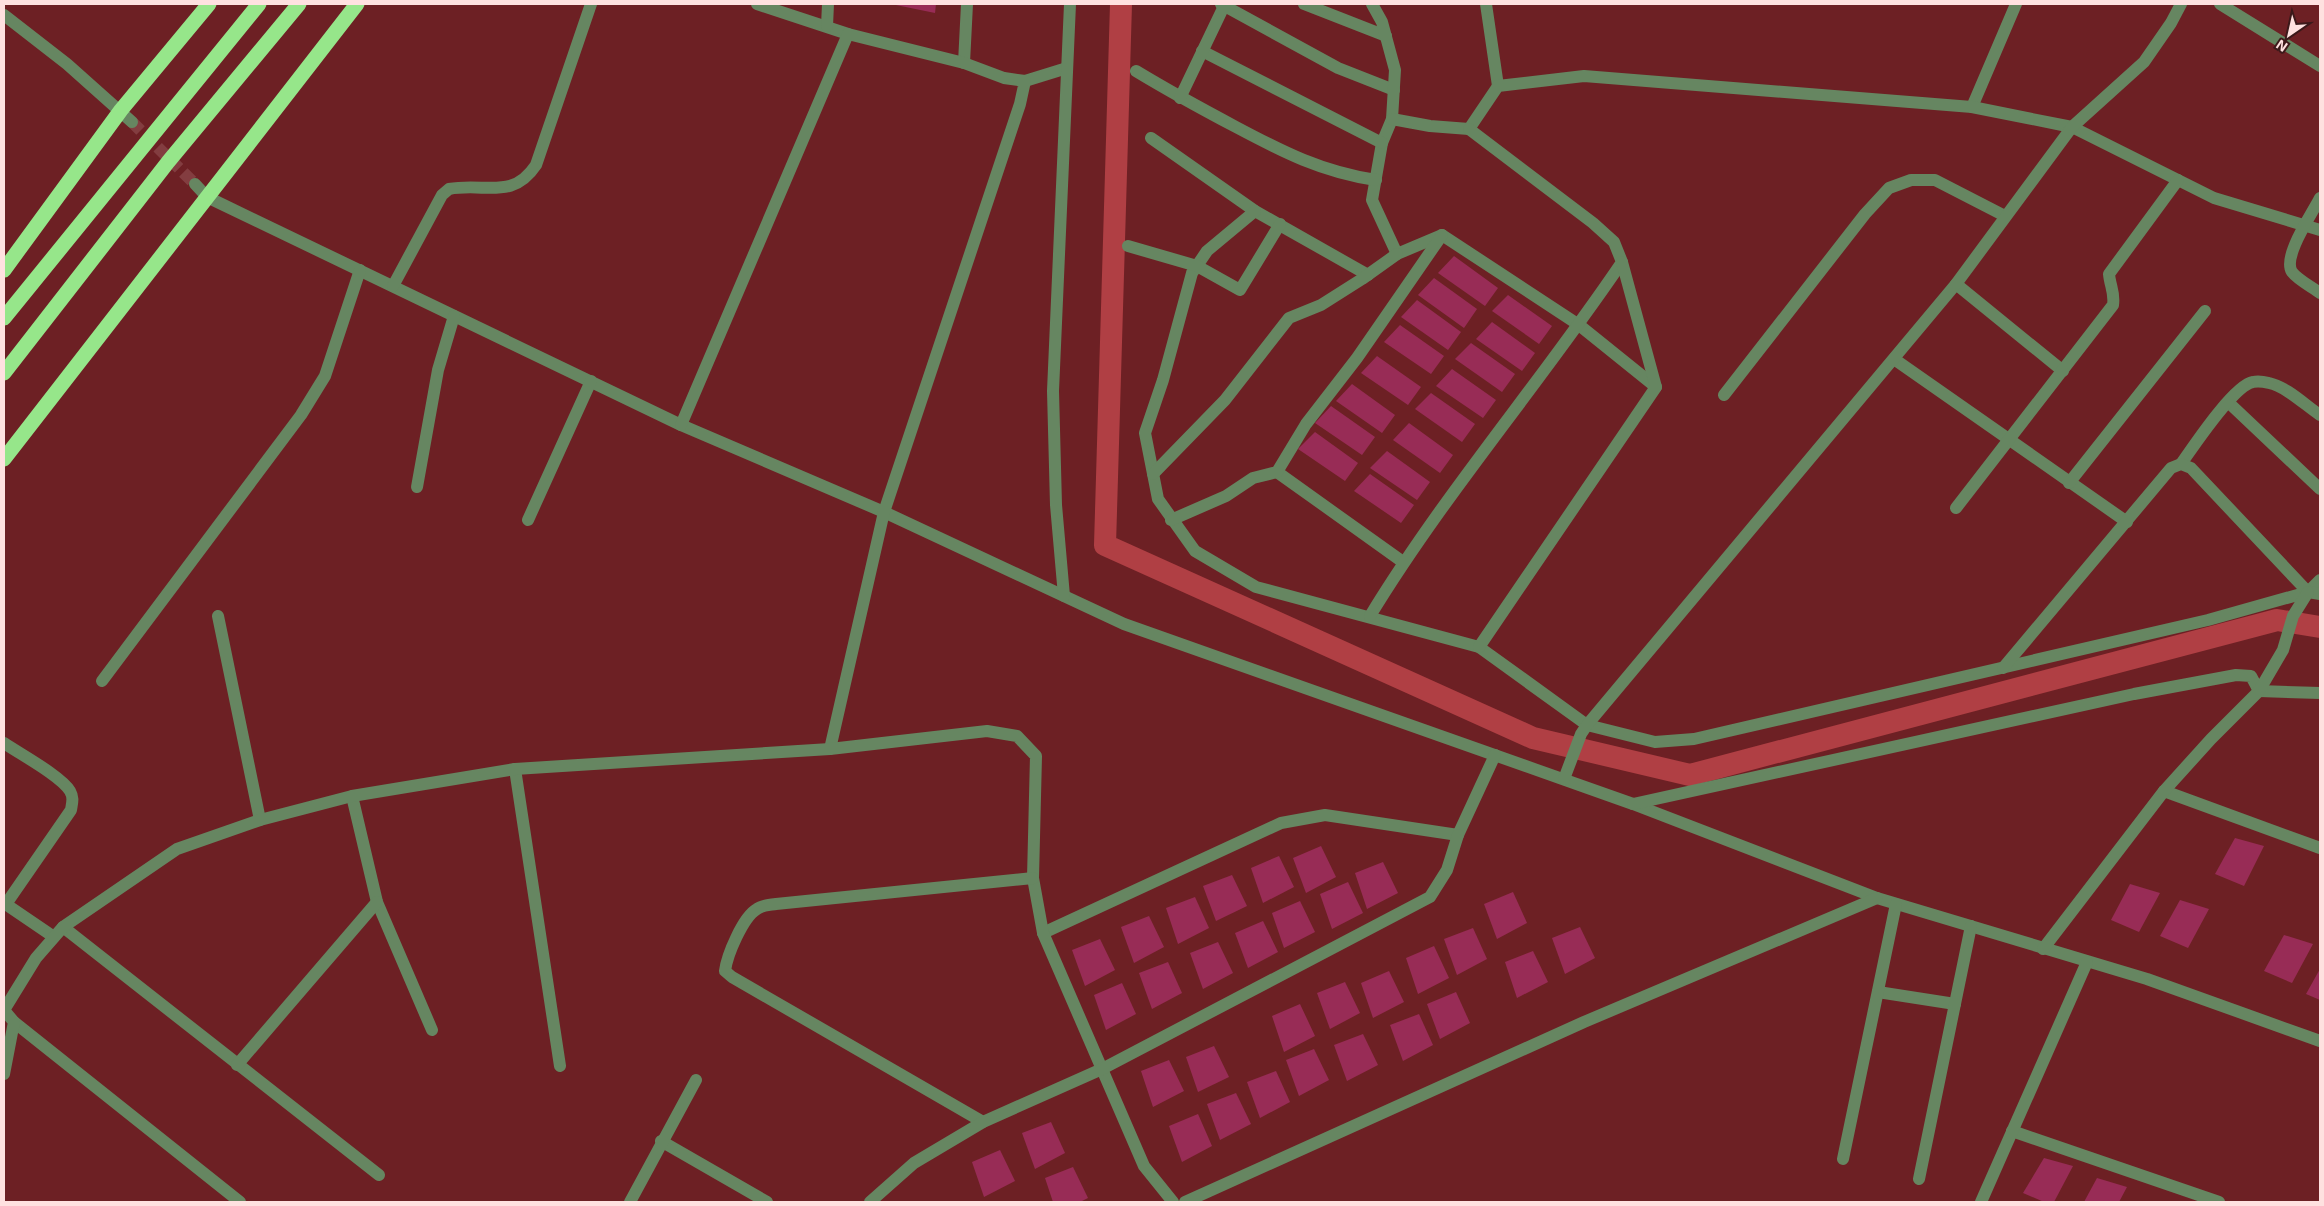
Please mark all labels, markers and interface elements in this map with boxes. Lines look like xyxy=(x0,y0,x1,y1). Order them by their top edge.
north arrow xyxy=(2264,10,2314,60)
text: N xyxy=(2273,36,2290,56)

